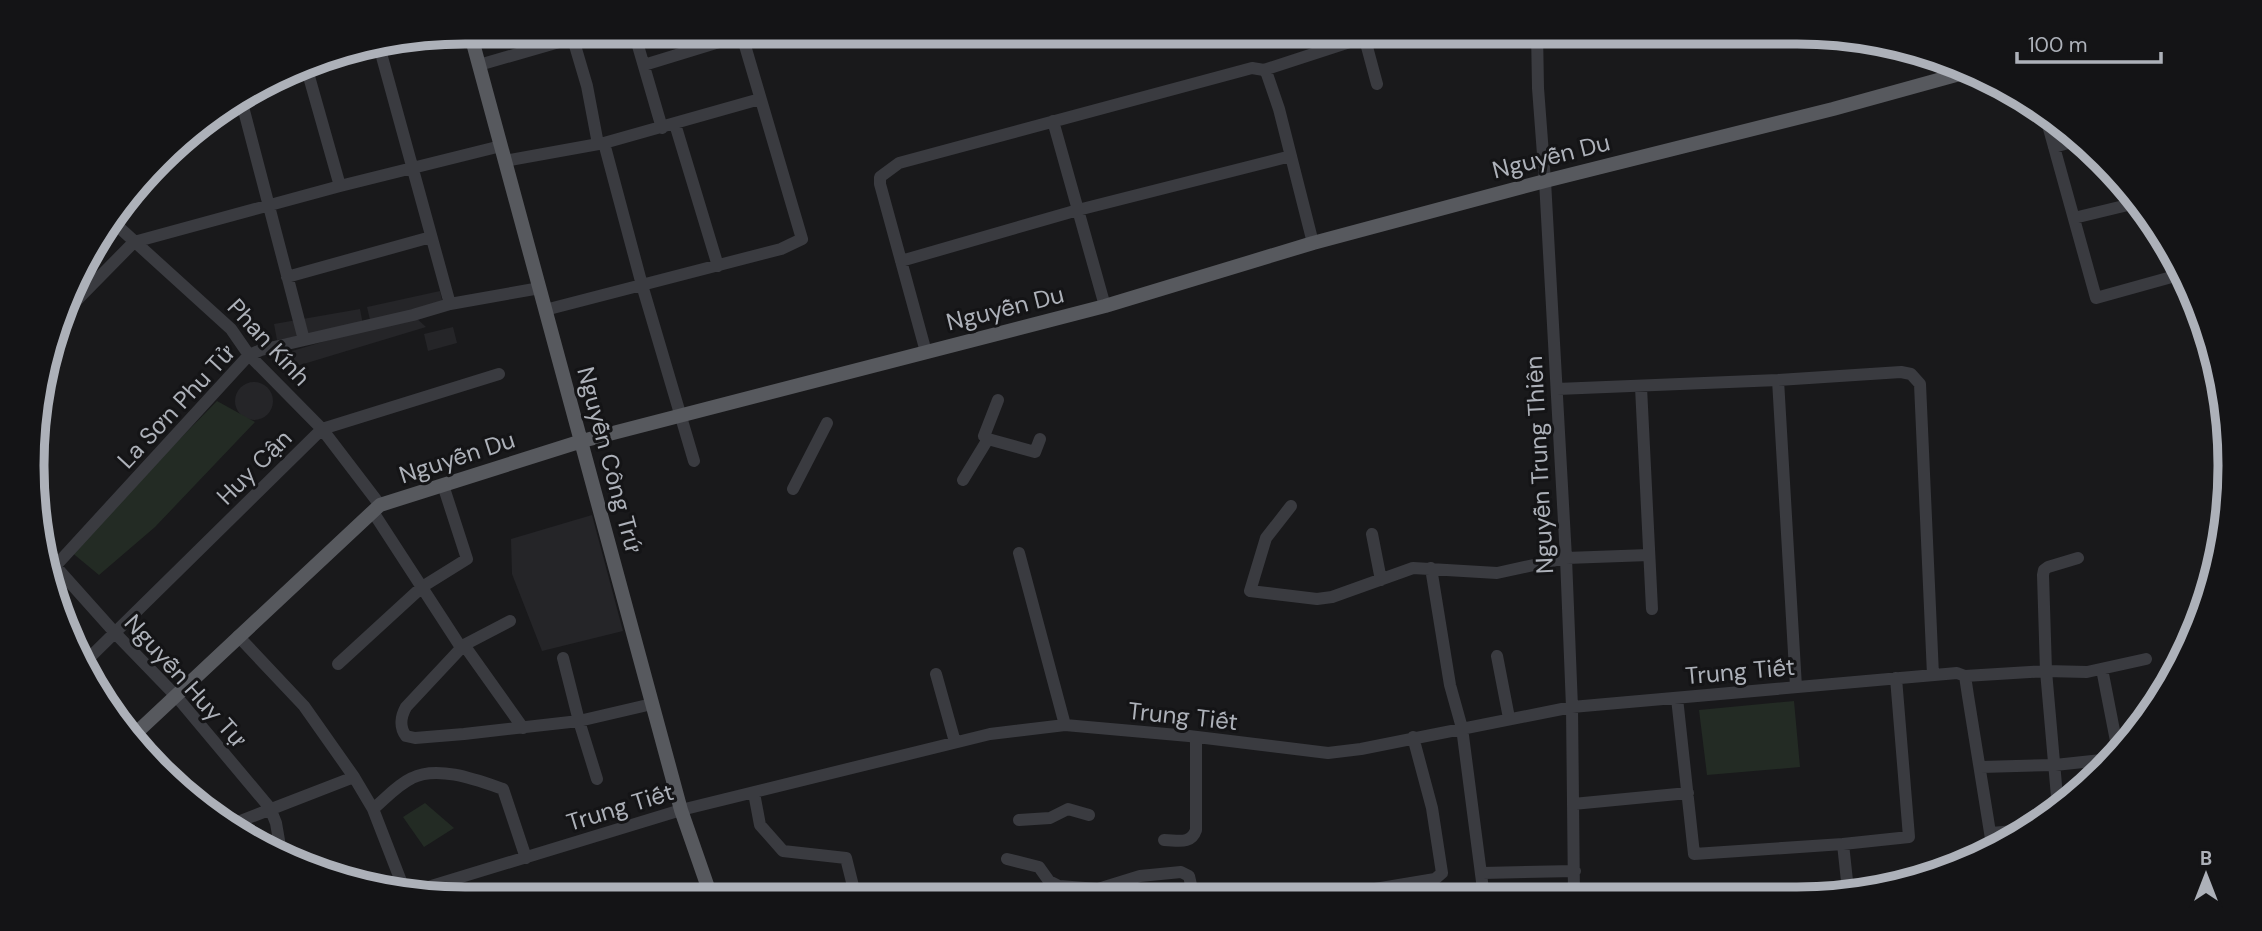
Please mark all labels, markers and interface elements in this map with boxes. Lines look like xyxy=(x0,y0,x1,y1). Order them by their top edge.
scale bar xyxy=(2017,21,2160,65)
text: 100 m xyxy=(2028,31,2088,59)
street label: Nguyễn Du xyxy=(1489,126,1613,186)
street label: Nguyễn Du xyxy=(943,278,1067,338)
street label: Phan Kính xyxy=(221,292,317,392)
street label: La Sơn Phu Tử xyxy=(110,337,242,475)
street label: Nguyễn Trung Thiên xyxy=(1518,355,1560,575)
street label: Nguyễn Công Trứ xyxy=(570,363,650,557)
street label: Huy Cận xyxy=(210,423,298,511)
street label: Nguyễn Du xyxy=(395,424,519,490)
street label: Nguyễn Huy Tự xyxy=(118,608,254,754)
street label: Trung Tiết xyxy=(1684,651,1796,691)
street label: Trung Tiết xyxy=(1127,695,1239,737)
street label: Trung Tiết xyxy=(563,776,677,838)
north arrow xyxy=(2171,840,2241,910)
text: B xyxy=(2200,846,2212,871)

